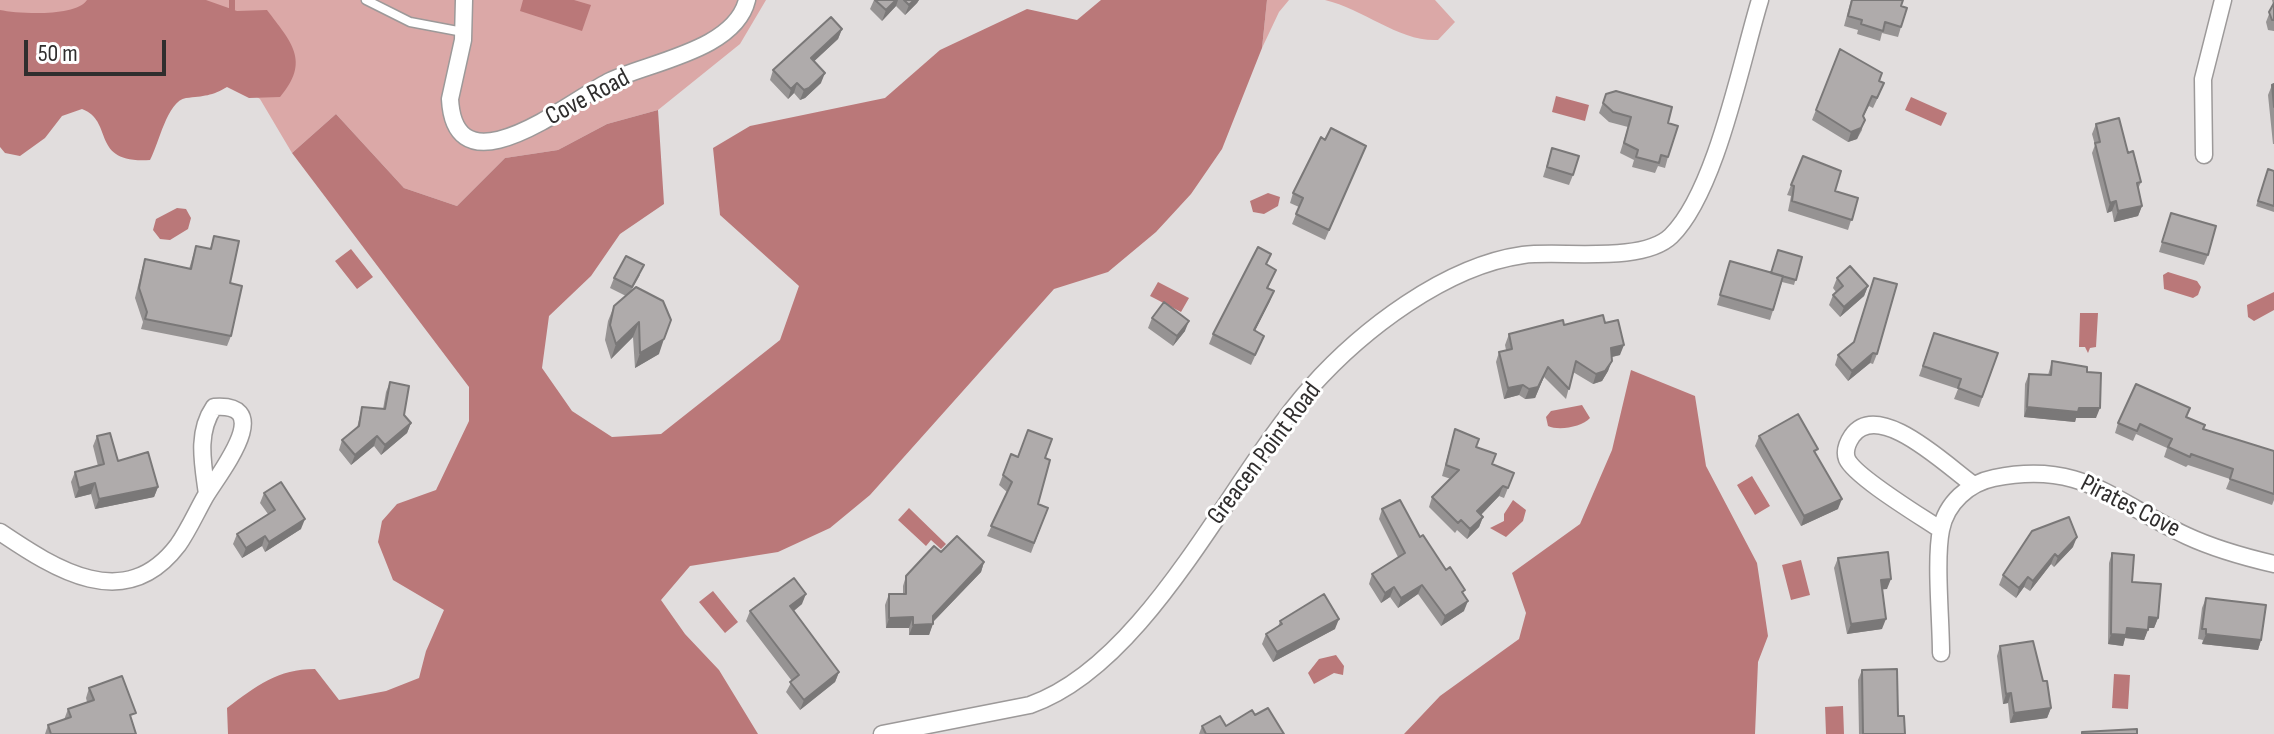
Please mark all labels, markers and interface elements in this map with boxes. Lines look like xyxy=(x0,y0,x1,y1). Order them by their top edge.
scale bar xyxy=(28,24,170,74)
text: 50 m xyxy=(38,39,78,68)
street label: Cove Road xyxy=(541,63,635,133)
street label: Greacen Point Road xyxy=(1201,377,1329,531)
street label: Pirates Cove xyxy=(2075,469,2185,545)

